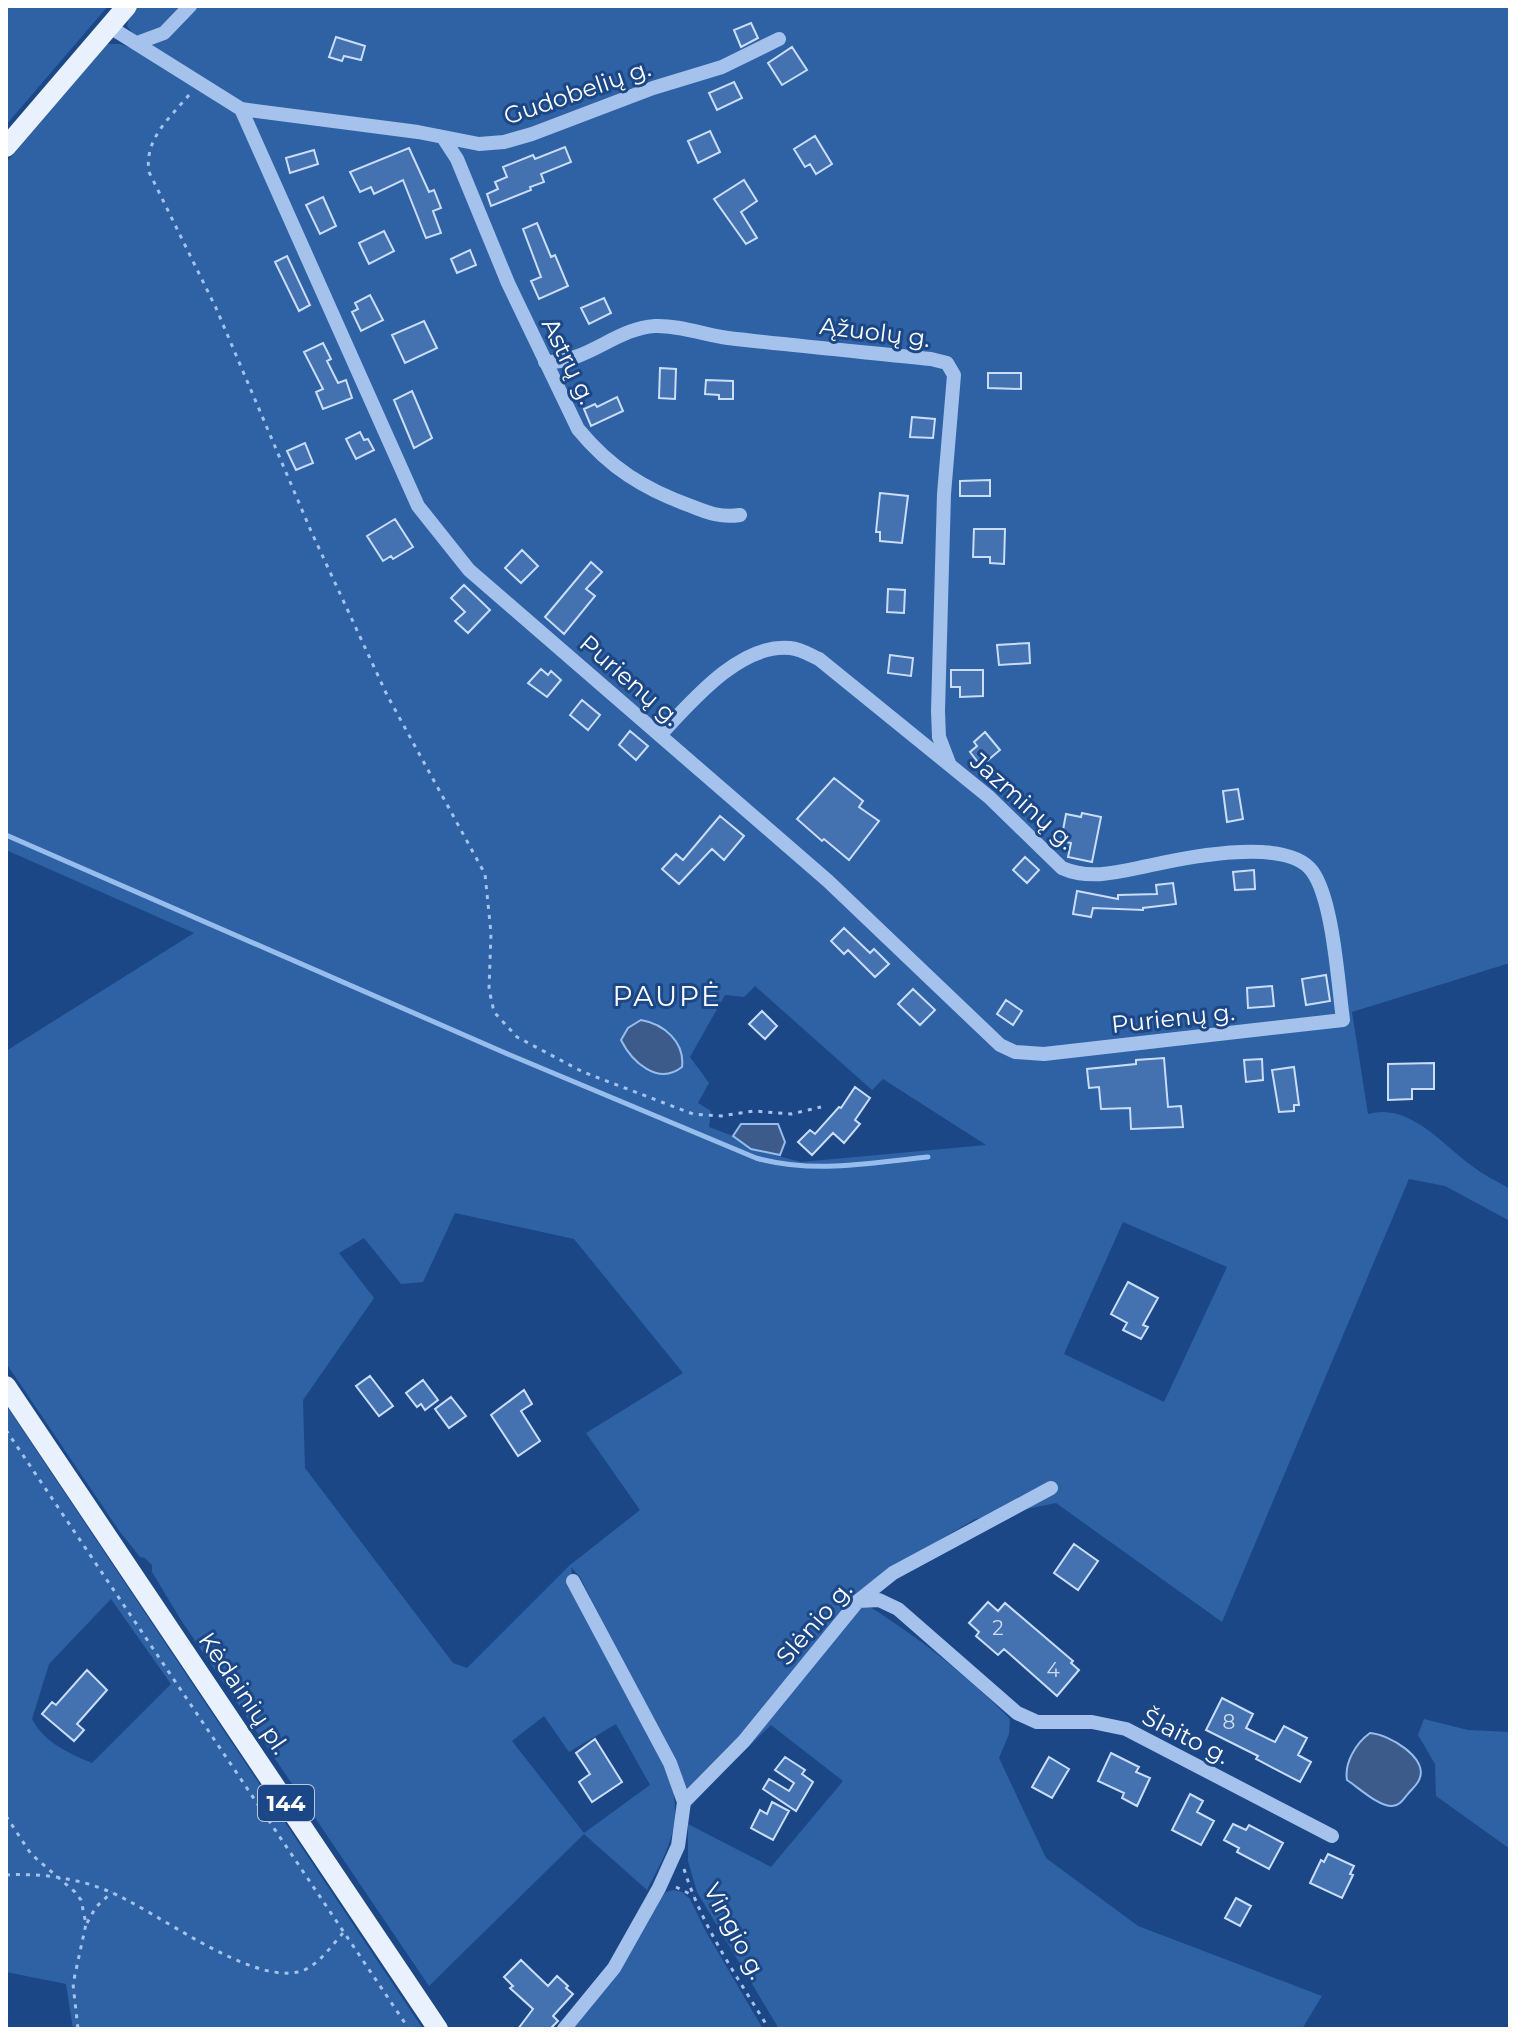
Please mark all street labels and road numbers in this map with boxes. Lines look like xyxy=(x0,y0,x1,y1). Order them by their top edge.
street label: Gudobelių g. xyxy=(500,53,654,131)
street label: Ąžuolų g. xyxy=(818,311,932,353)
street label: Astrų g. xyxy=(536,313,602,409)
street label: Purienų g. xyxy=(574,628,686,732)
street label: Jazminų g. xyxy=(964,746,1081,855)
street label: Purienų g. xyxy=(1110,997,1236,1039)
street label: Slėnio g. xyxy=(770,1575,858,1671)
street label: Kėdainių pl. xyxy=(193,1627,295,1759)
street label: Šlaito g. xyxy=(1138,1702,1234,1770)
road number: 144 xyxy=(258,1785,314,1821)
street label: Vingio g. xyxy=(698,1878,772,1984)

